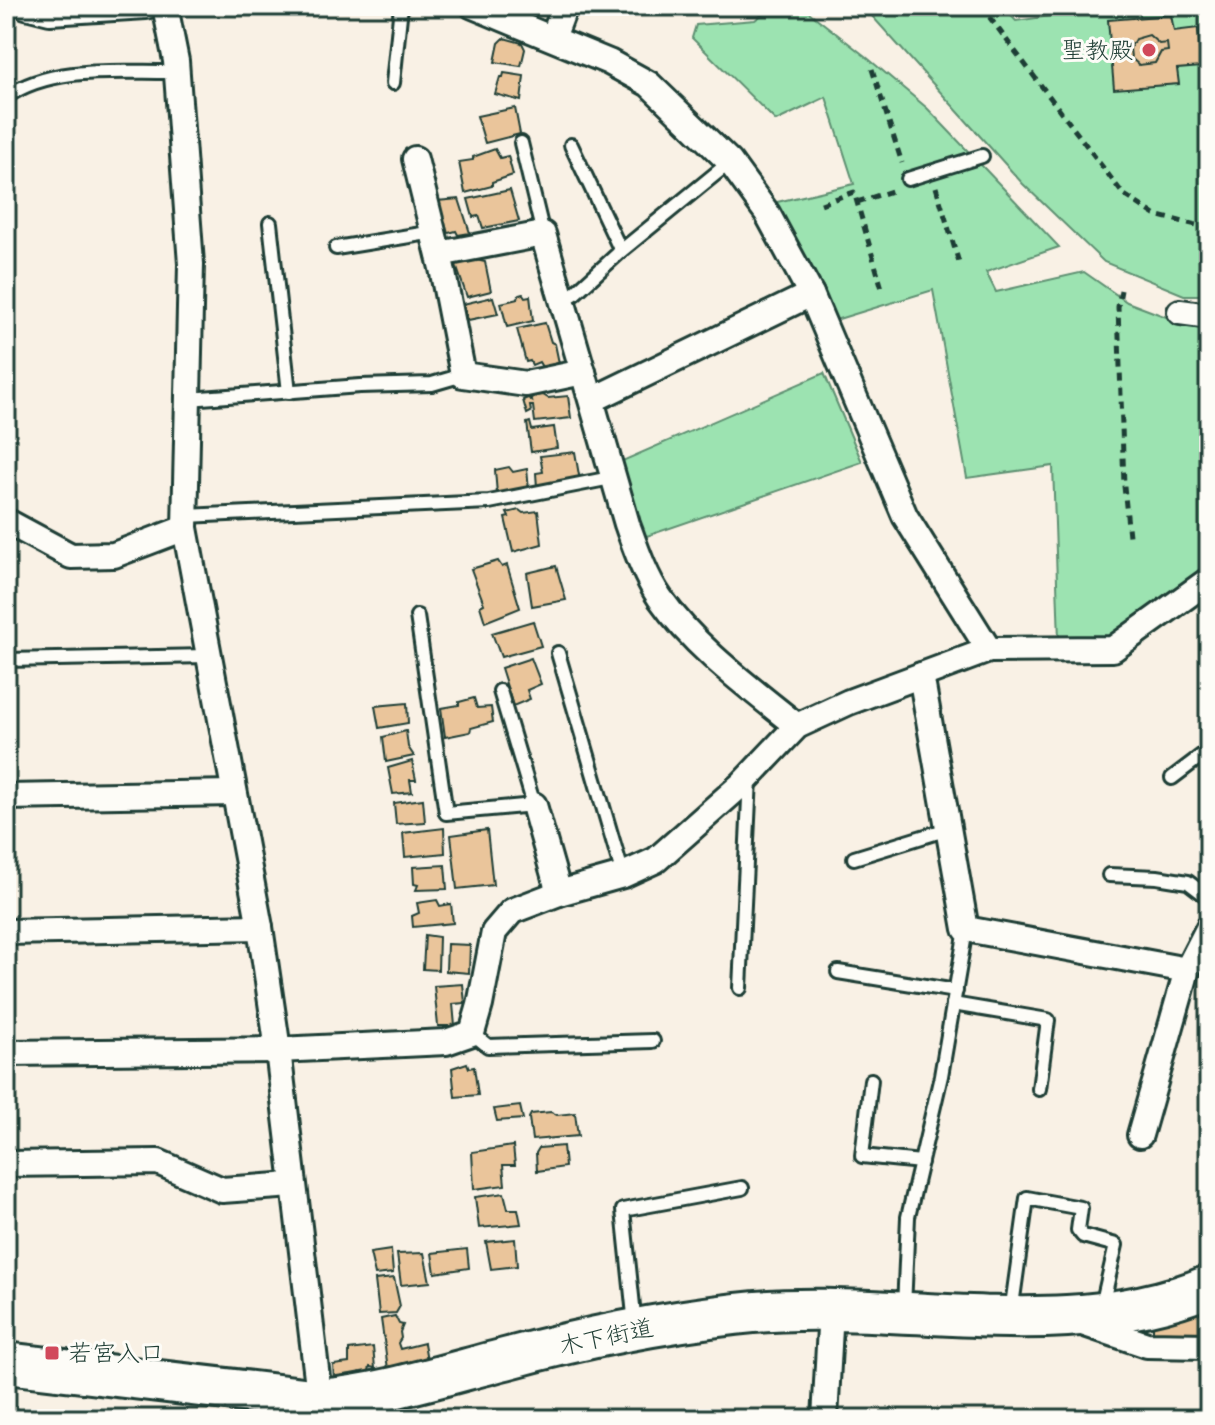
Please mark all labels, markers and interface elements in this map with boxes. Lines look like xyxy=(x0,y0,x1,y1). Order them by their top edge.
place label: 聖教殿 xyxy=(1061,36,1133,64)
marker: 聖教殿 xyxy=(1140,41,1158,59)
street label: 木下街道 xyxy=(556,1313,656,1361)
place label: 若宮入口 xyxy=(68,1339,164,1367)
marker: 若宮入口 xyxy=(43,1344,61,1362)

